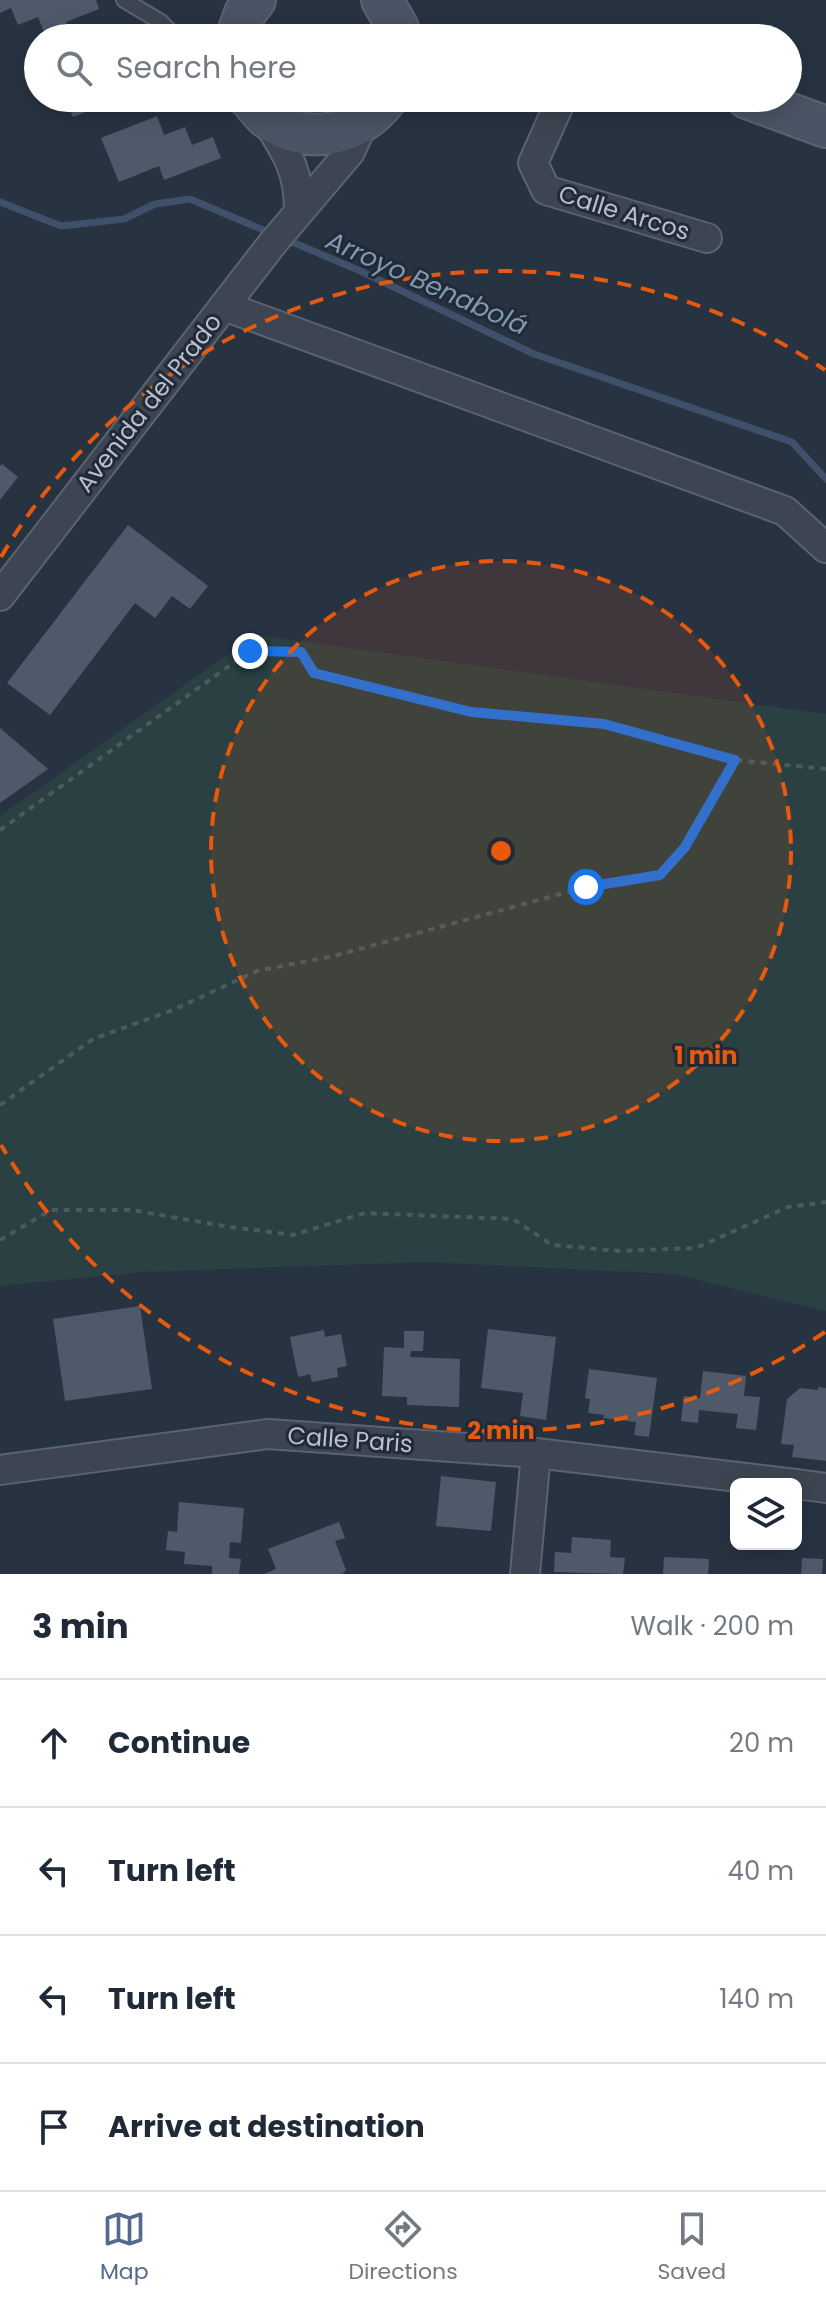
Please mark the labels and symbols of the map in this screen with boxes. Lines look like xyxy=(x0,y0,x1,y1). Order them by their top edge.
street label: Calle Arcos xyxy=(555,177,694,248)
water label: Arroyo Benabolá xyxy=(320,222,533,344)
street label: Avenida del Prado xyxy=(68,306,229,499)
route end xyxy=(232,633,268,669)
centre of rings xyxy=(487,837,515,865)
route start xyxy=(568,869,604,905)
text: 1 min xyxy=(675,1039,737,1072)
text: 2 min xyxy=(467,1414,535,1447)
street label: Calle Paris xyxy=(286,1419,414,1460)

